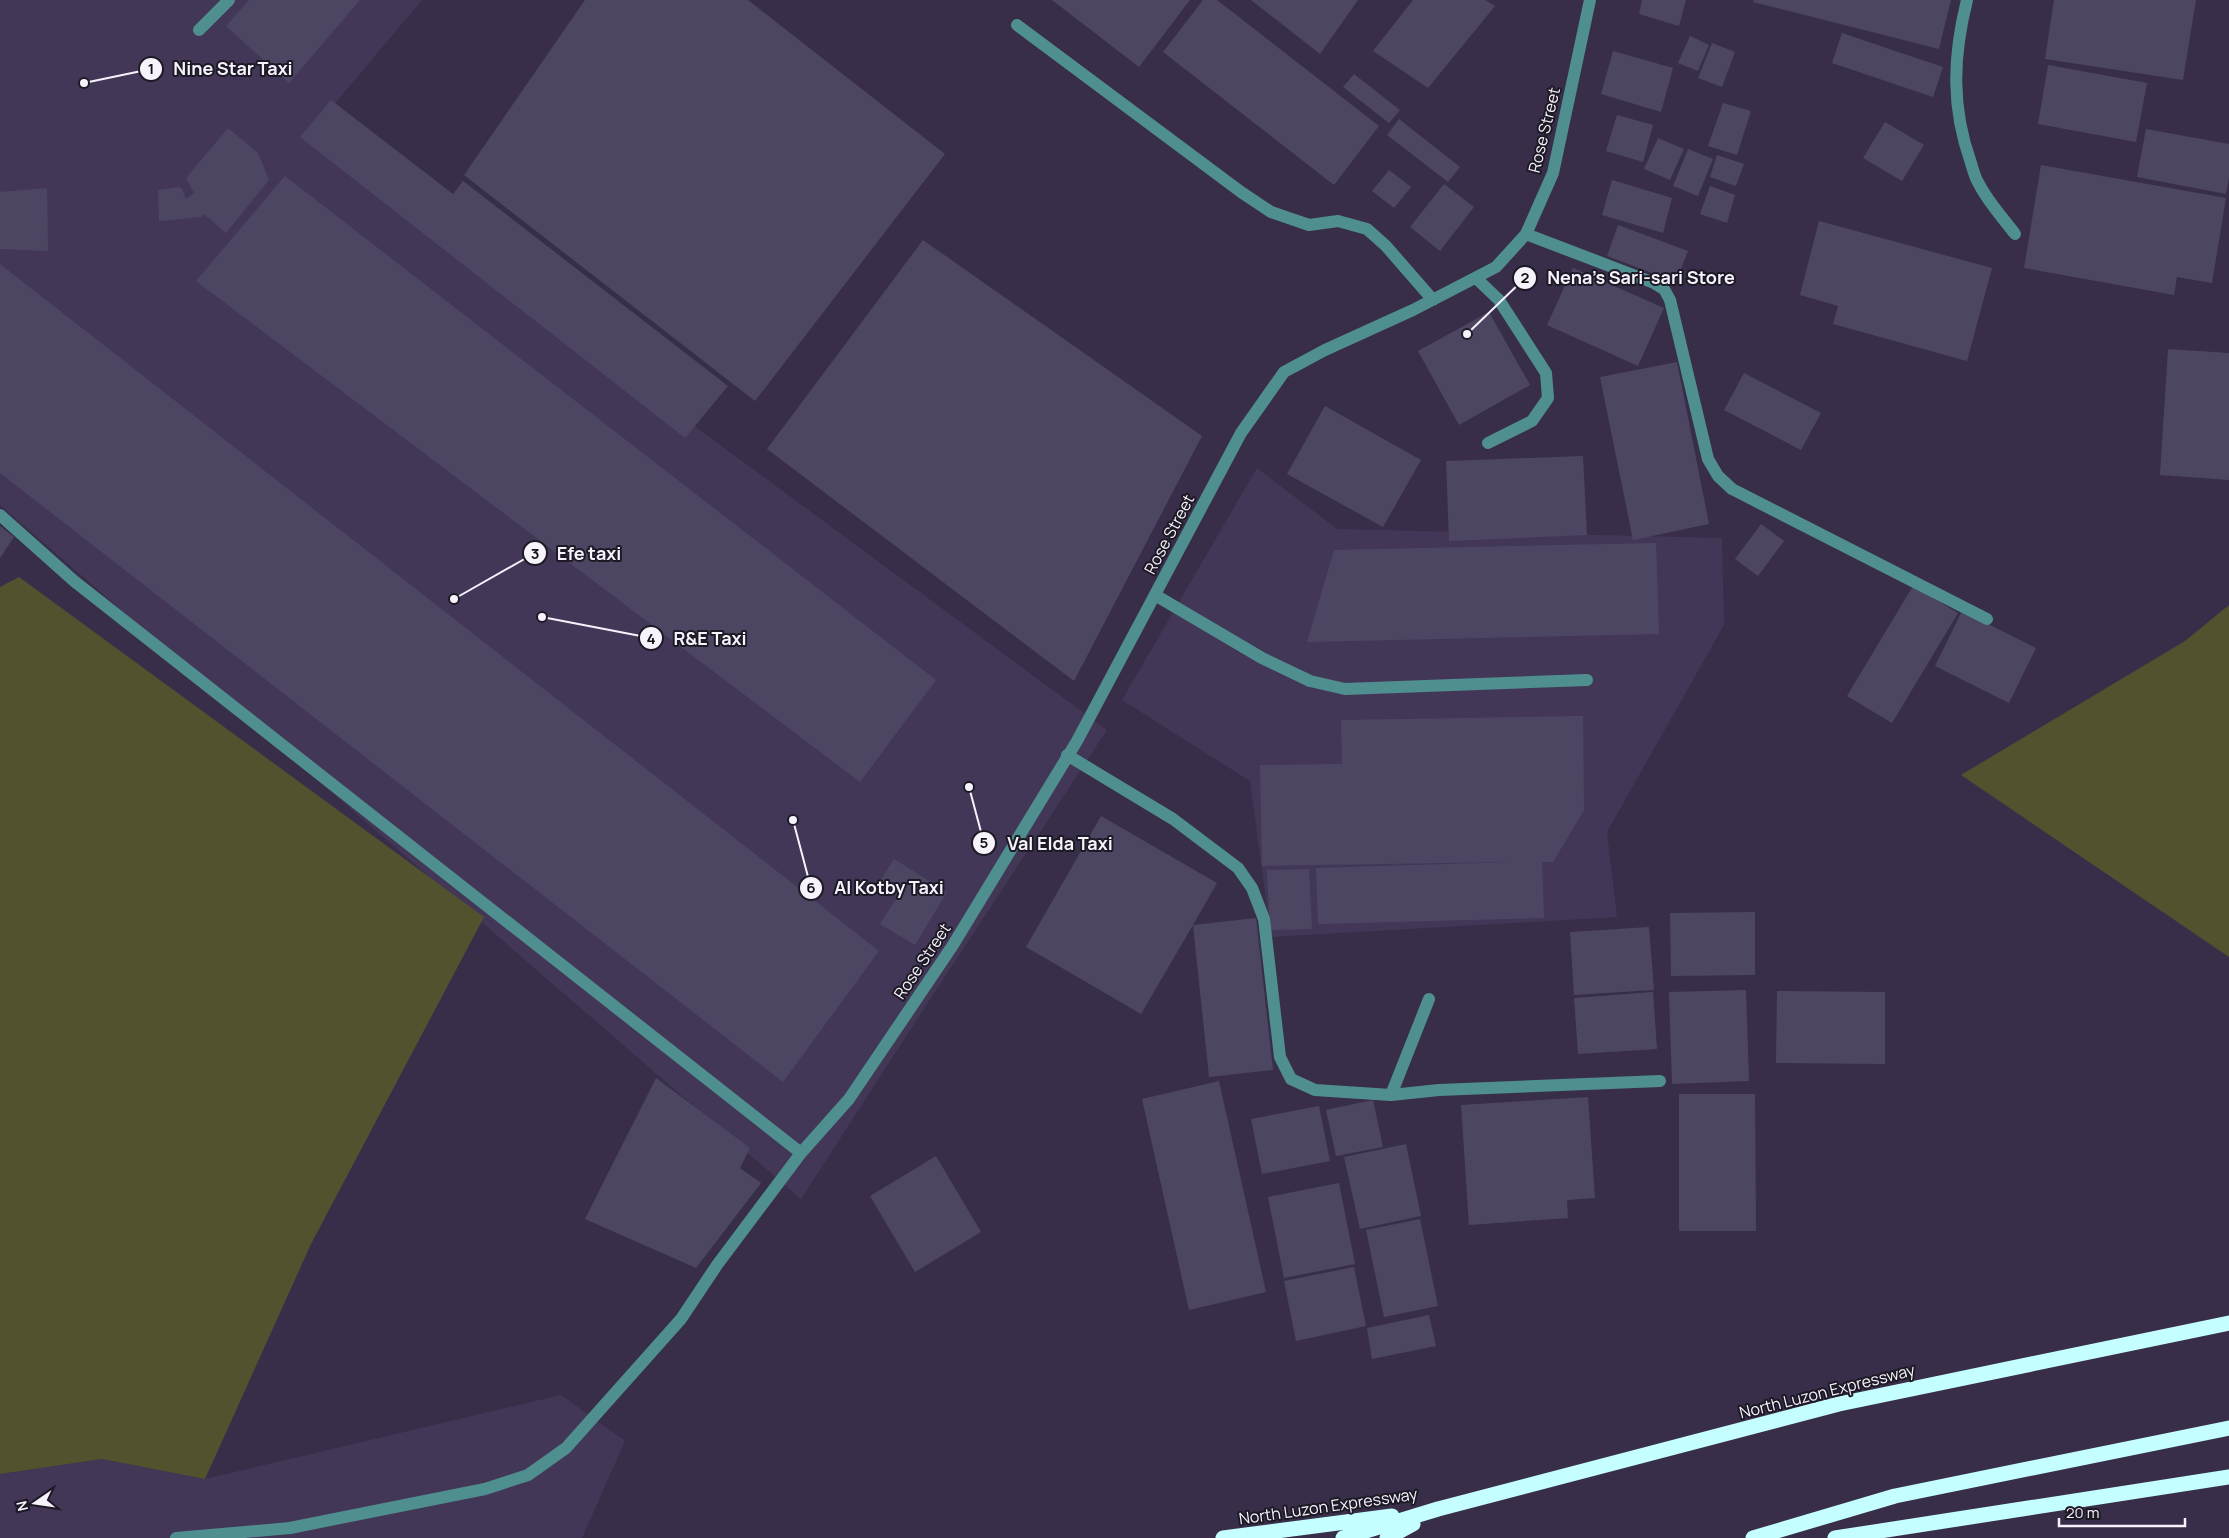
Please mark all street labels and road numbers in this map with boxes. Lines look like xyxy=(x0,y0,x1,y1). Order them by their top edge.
street label: Rose Street xyxy=(1523,85,1565,175)
street label: Rose Street xyxy=(1139,490,1199,578)
street label: Rose Street xyxy=(888,919,956,1003)
street label: North Luzon Expressway xyxy=(1737,1358,1918,1423)
street label: North Luzon Expressway xyxy=(1237,1482,1419,1529)

